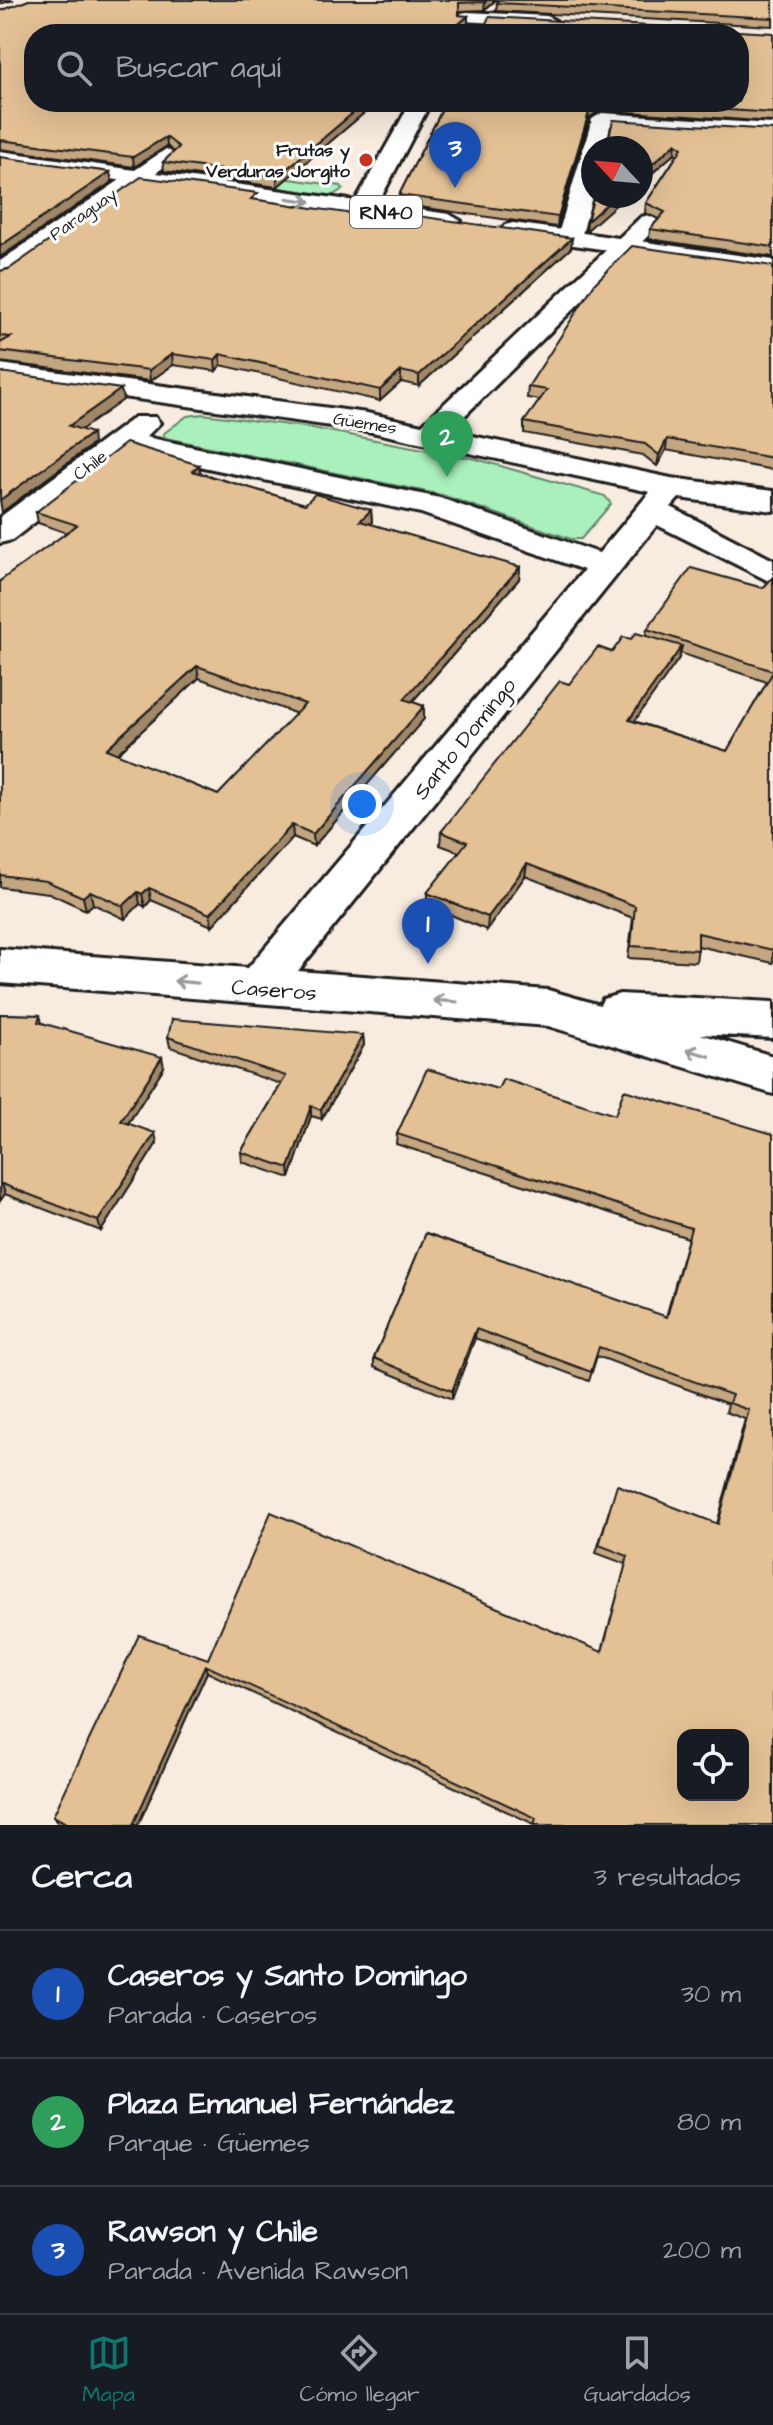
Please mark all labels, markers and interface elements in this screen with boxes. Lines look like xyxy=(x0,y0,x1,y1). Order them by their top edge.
search box xyxy=(24,24,749,112)
icon: search xyxy=(52,46,96,90)
text: Buscar aquí xyxy=(116,47,281,89)
pin: 3 xyxy=(429,122,481,188)
north arrow xyxy=(581,136,653,208)
place label: Frutas y Verduras Jorgito xyxy=(205,138,351,185)
marker: Frutas y Verduras Jorgito xyxy=(357,151,375,169)
street label: Paraguay xyxy=(45,182,123,248)
one-way arrow xyxy=(286,193,311,208)
road number: RN40 xyxy=(350,196,422,228)
street label: Güemes xyxy=(331,406,399,441)
pin: 2 xyxy=(421,411,473,477)
street label: Chile xyxy=(68,444,113,487)
street label: Santo Domingo xyxy=(406,671,525,807)
your location xyxy=(342,784,382,824)
pin: 1 xyxy=(402,898,454,964)
street label: Caseros xyxy=(230,972,318,1009)
one-way arrow xyxy=(173,974,200,989)
one-way arrow xyxy=(432,993,459,1008)
one-way arrow xyxy=(686,1045,712,1060)
map controls xyxy=(677,1729,749,1801)
button: locate xyxy=(677,1729,749,1801)
text: Cerca xyxy=(32,1853,132,1901)
text: 3 resultados xyxy=(594,1859,741,1895)
text: Caseros y Santo Domingo xyxy=(108,1955,467,1997)
text: 1 xyxy=(56,1976,60,2012)
text: 30 m xyxy=(681,1976,741,2012)
text: Parada · Caseros xyxy=(108,1997,317,2033)
text: Plaza Emanuel Fernández xyxy=(108,2083,454,2125)
text: 2 xyxy=(51,2104,65,2140)
text: 80 m xyxy=(677,2104,741,2140)
text: Parque · Güemes xyxy=(108,2125,310,2161)
text: Rawson y Chile xyxy=(108,2211,318,2253)
text: 3 xyxy=(51,2232,65,2268)
text: 200 m xyxy=(663,2232,741,2268)
text: Parada · Avenida Rawson xyxy=(108,2253,408,2289)
tab: Mapa xyxy=(82,2331,135,2410)
tab: Cómo llegar xyxy=(300,2331,419,2410)
tab: Guardados xyxy=(584,2331,691,2410)

